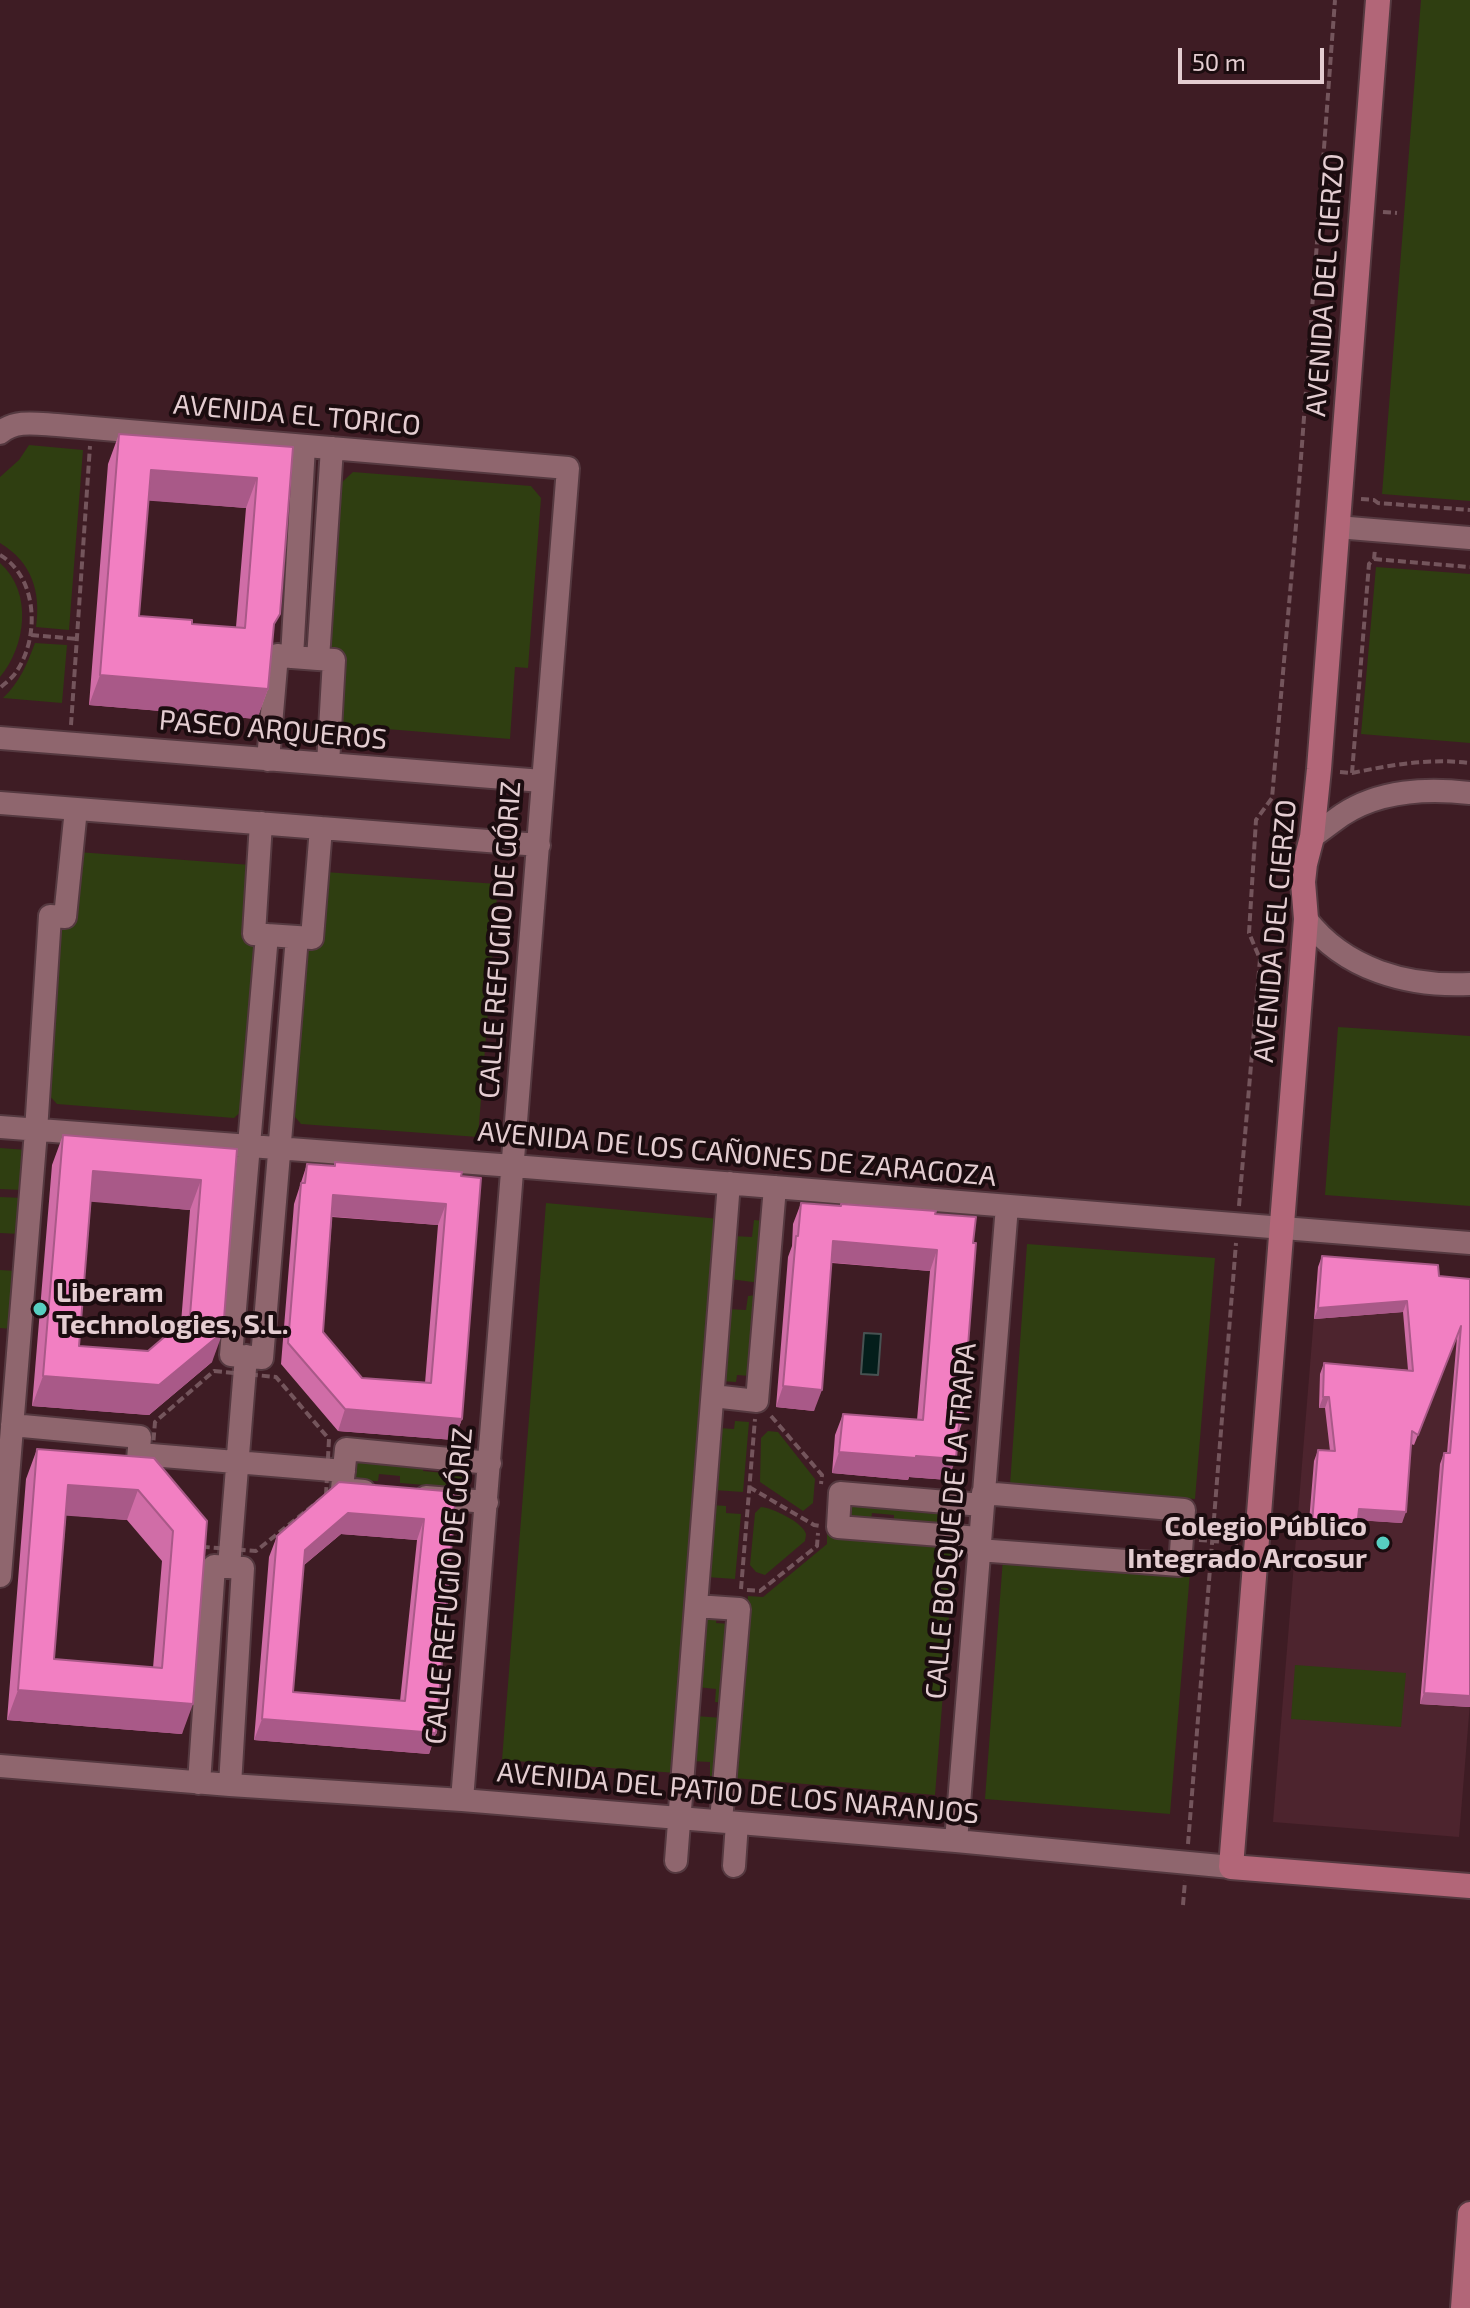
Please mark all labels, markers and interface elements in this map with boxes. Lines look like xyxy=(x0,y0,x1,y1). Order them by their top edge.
scale bar xyxy=(1182,32,1328,82)
text: 50 m xyxy=(1192,47,1246,76)
street label: AVENIDA DEL CIERZO xyxy=(1299,152,1351,418)
street label: AVENIDA EL TORICO xyxy=(172,387,422,443)
street label: PASEO ARQUEROS xyxy=(158,703,388,757)
street label: CALLE REFUGIO DE GÓRIZ xyxy=(472,780,528,1100)
street label: AVENIDA DEL CIERZO xyxy=(1247,798,1303,1064)
street label: AVENIDA DE LOS CAÑONES DE ZARAGOZA xyxy=(476,1115,998,1193)
place label: Liberam Technologies, S.L. xyxy=(56,1276,289,1342)
marker: Liberam Technologies, S.L. xyxy=(31,1300,49,1318)
street label: CALLE BOSQUE DE LA TRAPA xyxy=(919,1341,983,1701)
street label: CALLE REFUGIO DE GÓRIZ xyxy=(418,1426,480,1746)
place label: Colegio Público Integrado Arcosur xyxy=(1127,1510,1367,1576)
marker: Colegio Público Integrado Arcosur xyxy=(1374,1534,1392,1552)
street label: AVENIDA DEL PATIO DE LOS NARANJOS xyxy=(496,1755,980,1831)

